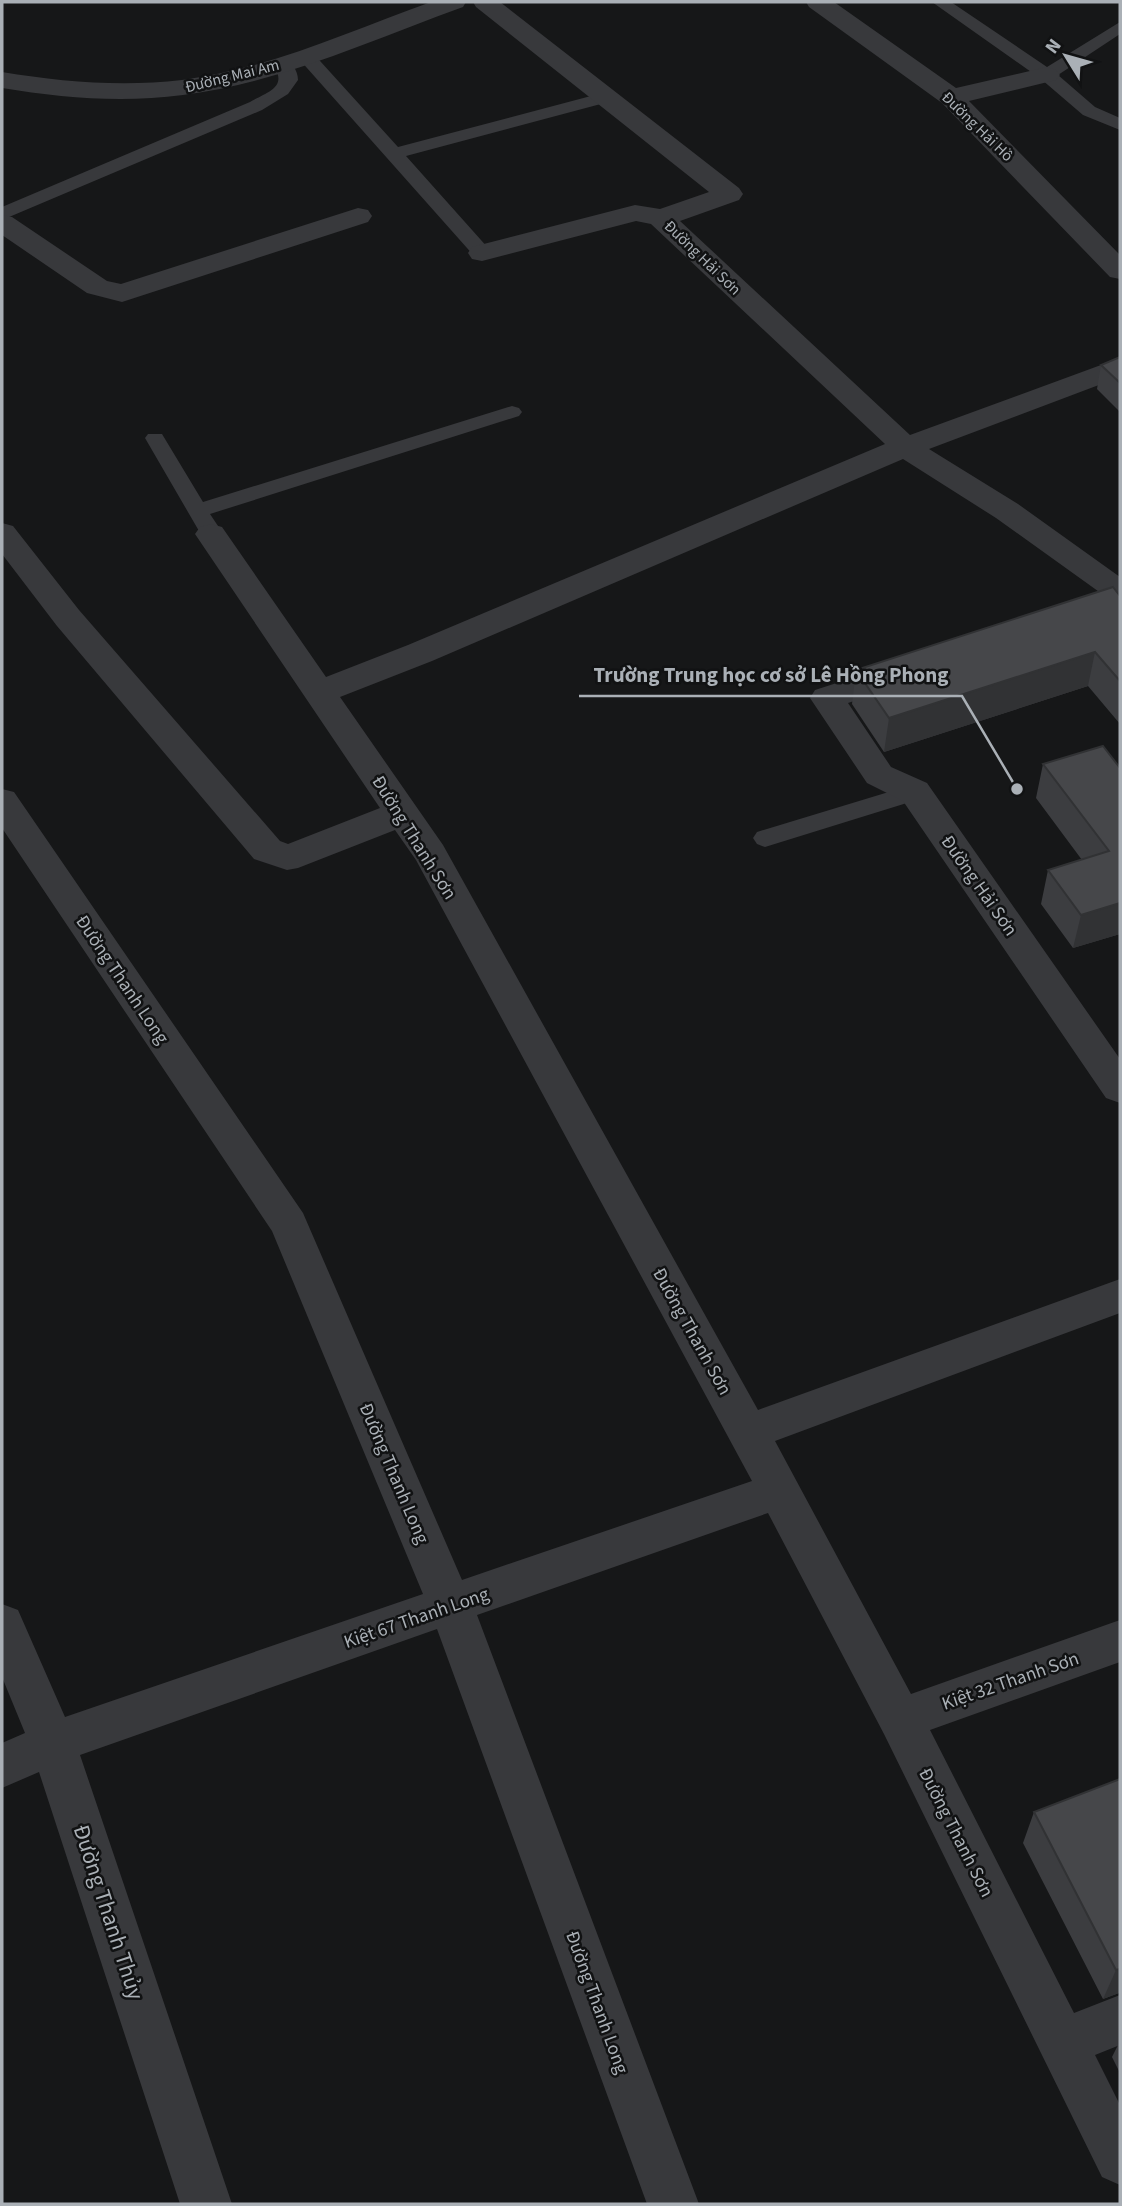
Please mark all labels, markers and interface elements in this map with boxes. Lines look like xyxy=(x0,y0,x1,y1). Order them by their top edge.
north arrow xyxy=(1031,21,1101,91)
text: N xyxy=(1039,33,1068,60)
street label: Đường Mai Am xyxy=(183,54,282,98)
street label: Đường Hải Hồ xyxy=(936,87,1018,167)
street label: Đường Hải Sơn xyxy=(659,215,746,300)
callout: Trường Trung học cơ sở Lê Hồng Phong xyxy=(579,654,962,696)
text: Trường Trung học cơ sở Lê Hồng Phong xyxy=(594,660,948,690)
street label: Đường Thanh Sơn xyxy=(365,770,463,905)
street label: Đường Hải Sơn xyxy=(934,830,1024,942)
street label: Đường Thanh Long xyxy=(69,910,175,1050)
street label: Đường Thanh Sơn xyxy=(645,1263,738,1400)
street label: Đường Thanh Long xyxy=(352,1399,436,1548)
street label: Kiệt 67 Thanh Long xyxy=(340,1581,493,1656)
street label: Kiệt 32 Thanh Sơn xyxy=(938,1645,1083,1718)
street label: Đường Thanh Sơn xyxy=(911,1763,1000,1902)
street label: Đường Thanh Thủy xyxy=(65,1820,153,2004)
street label: Đường Thanh Long xyxy=(558,1927,635,2078)

